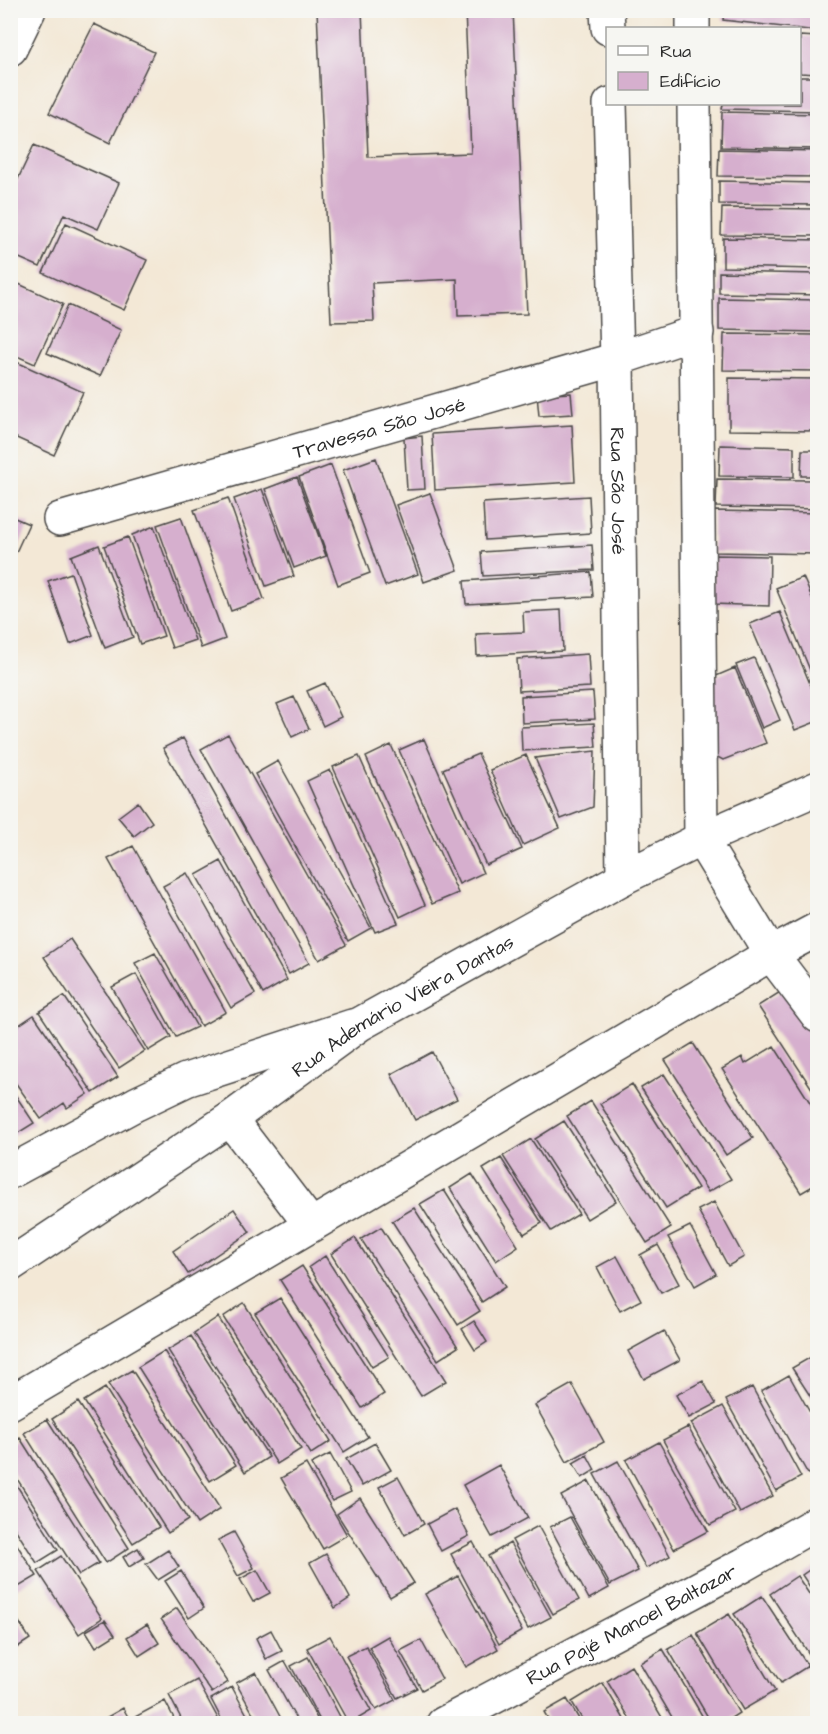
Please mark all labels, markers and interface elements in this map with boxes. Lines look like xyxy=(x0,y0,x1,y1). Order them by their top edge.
legend xyxy=(606,27,801,105)
text: Rua xyxy=(660,39,691,64)
text: Edifício xyxy=(660,69,720,94)
street label: Travessa São José xyxy=(290,390,469,466)
street label: Rua São José xyxy=(603,427,632,555)
street label: Rua Ademário Vieira Dantas xyxy=(286,928,519,1084)
street label: Rua Pajé Manoel Baltazar xyxy=(521,1558,742,1693)

